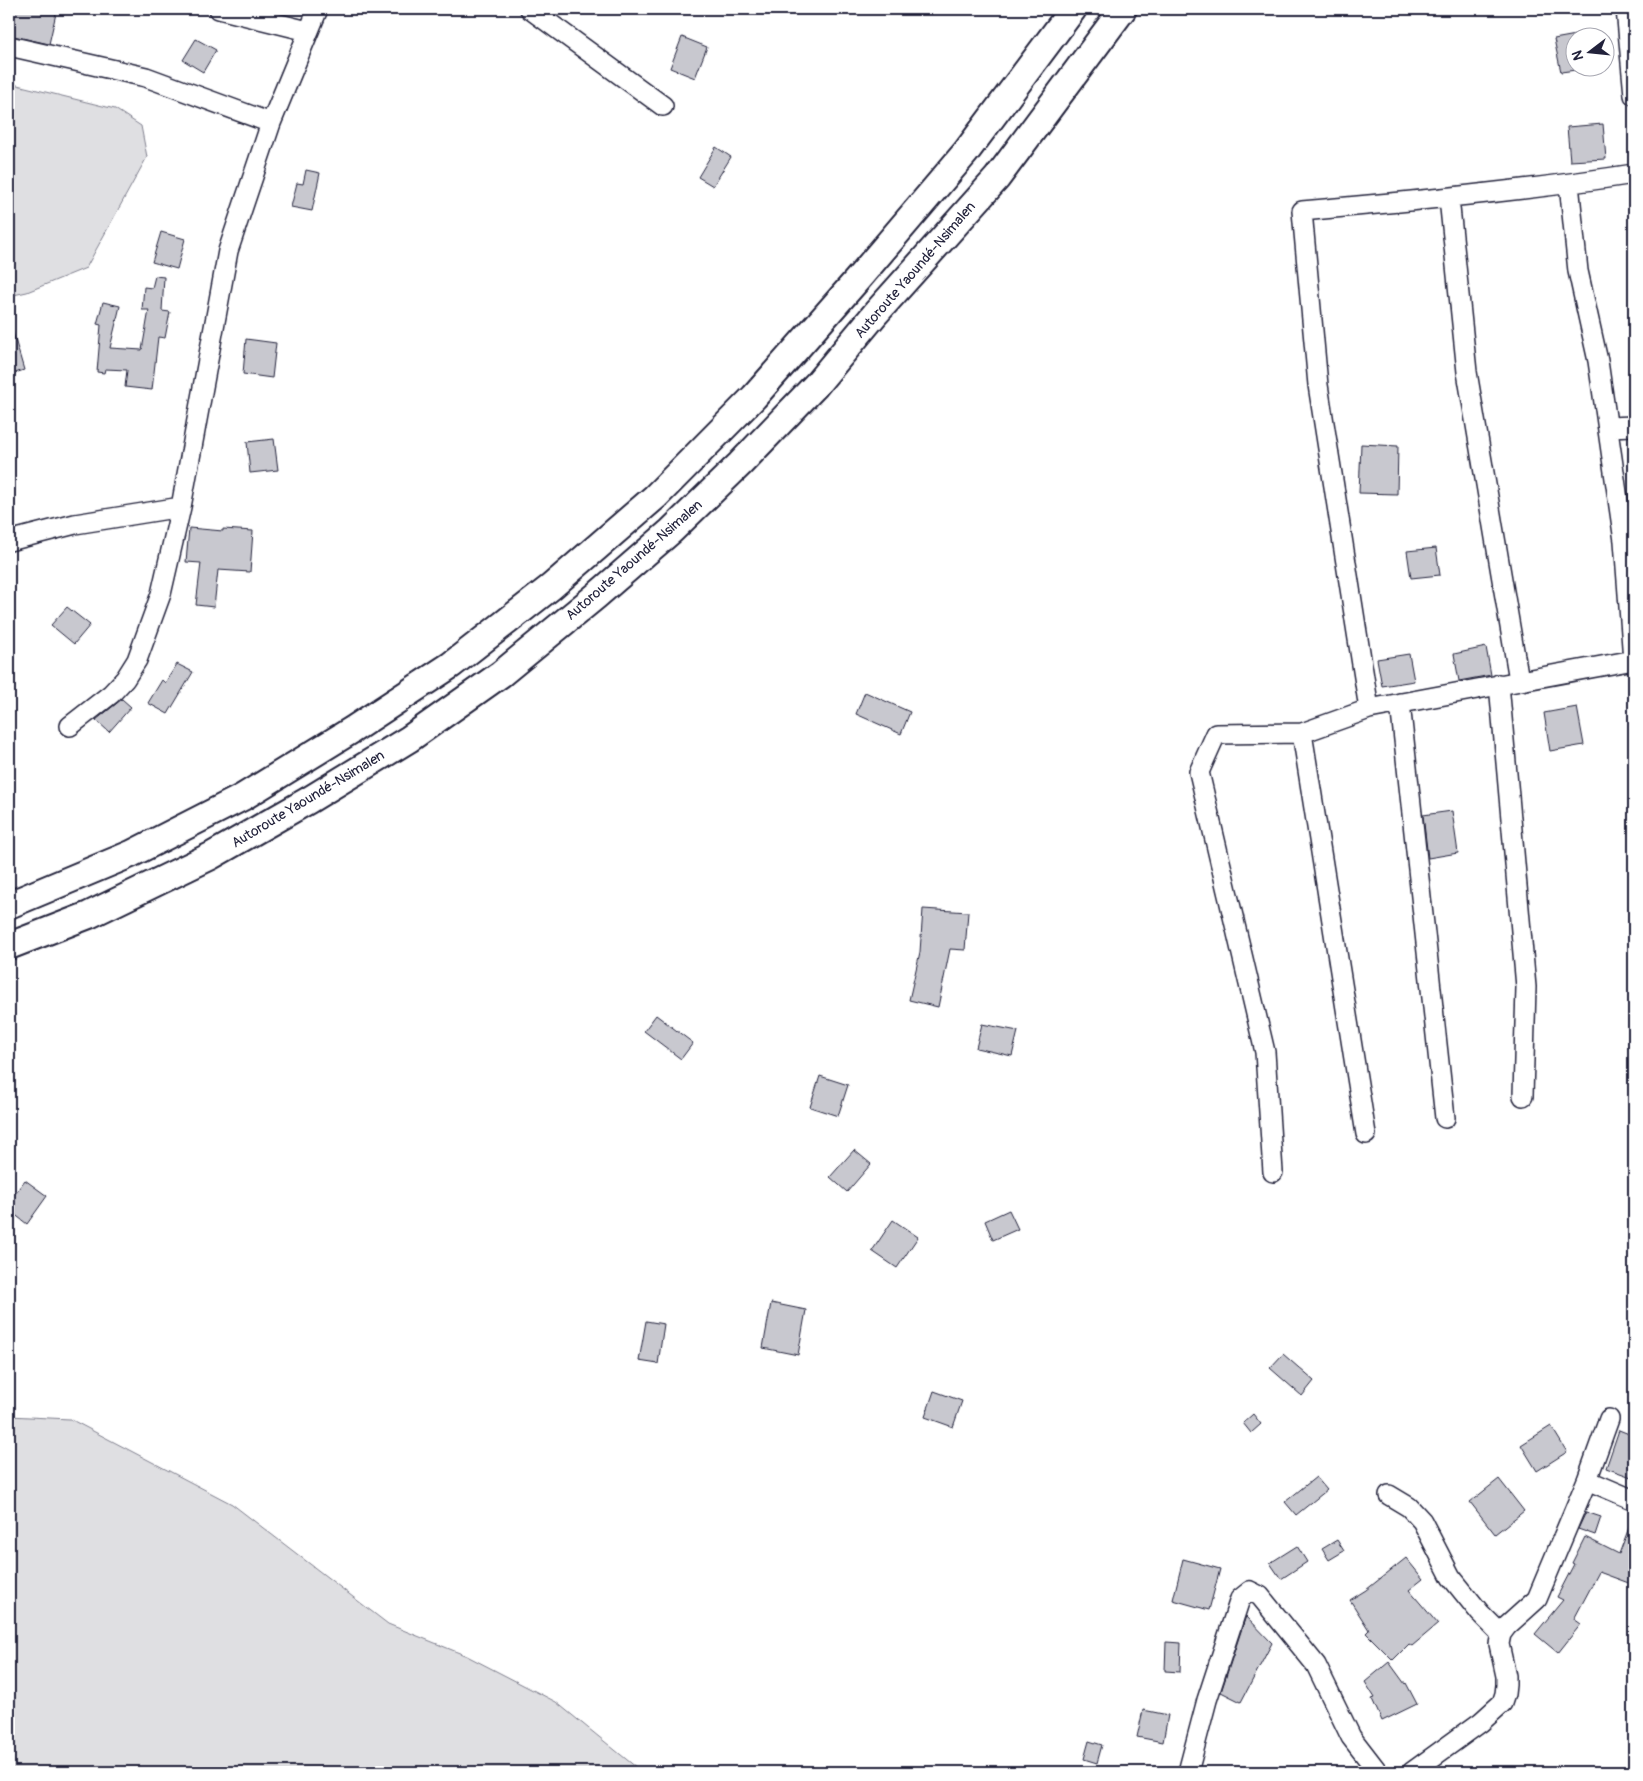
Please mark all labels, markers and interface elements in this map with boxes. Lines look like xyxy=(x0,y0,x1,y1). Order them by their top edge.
north arrow xyxy=(1566,28,1616,78)
text: N xyxy=(1569,49,1587,62)
street label: Autoroute Yaoundé-Nsimalen xyxy=(851,198,979,342)
street label: Autoroute Yaoundé-Nsimalen xyxy=(562,496,706,624)
street label: Autoroute Yaoundé-Nsimalen xyxy=(229,747,387,851)

